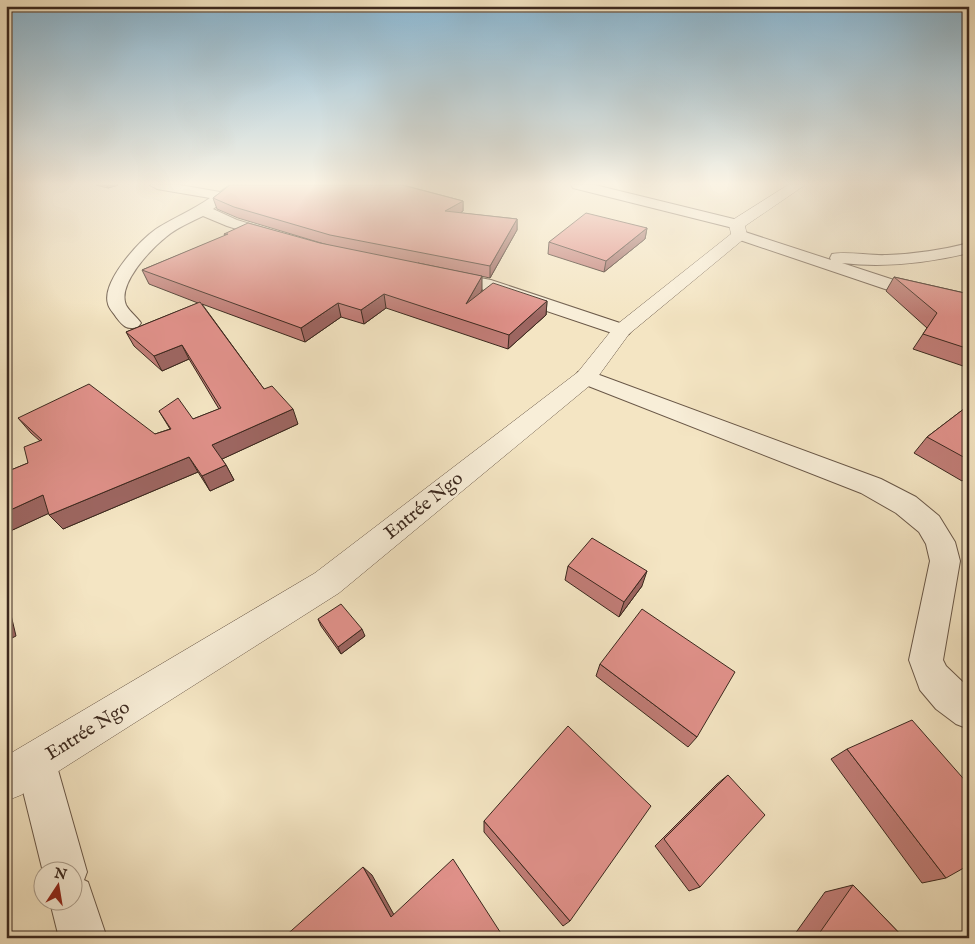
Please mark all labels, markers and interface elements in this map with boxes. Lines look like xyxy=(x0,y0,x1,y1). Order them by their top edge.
street label: Entrée Ngo xyxy=(380,467,468,545)
street label: Entrée Ngo xyxy=(41,696,135,766)
north arrow xyxy=(32,862,82,912)
text: N xyxy=(52,864,68,884)

